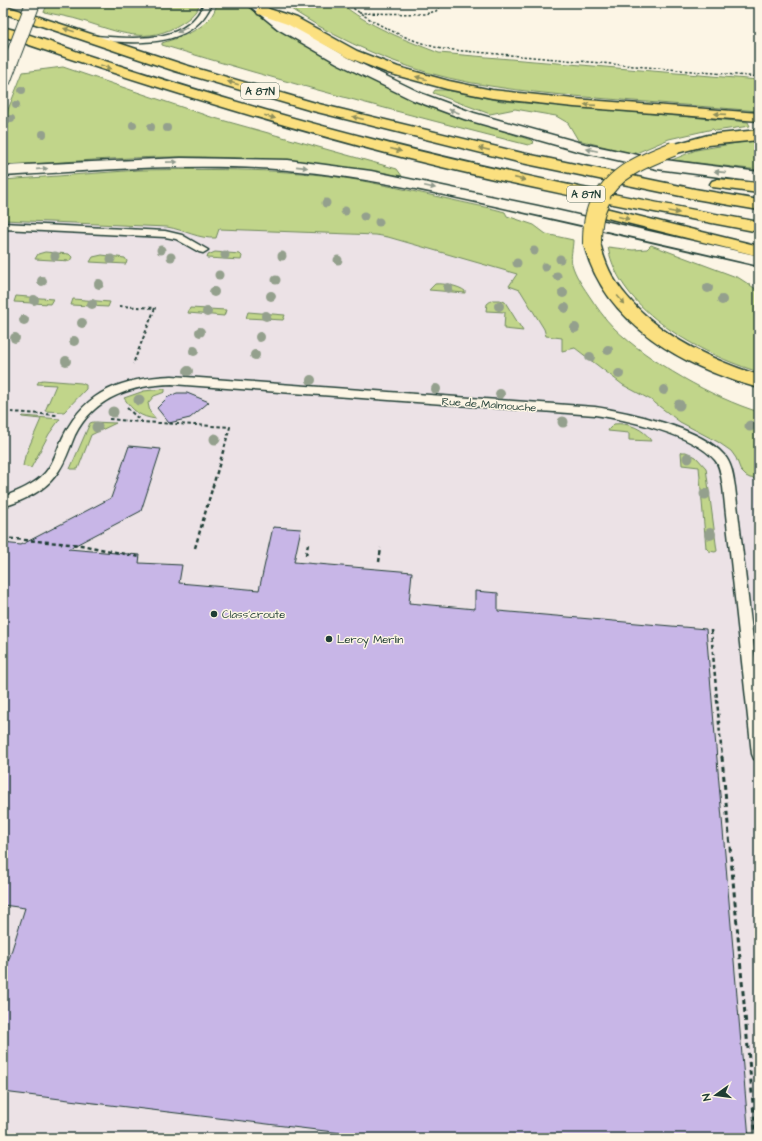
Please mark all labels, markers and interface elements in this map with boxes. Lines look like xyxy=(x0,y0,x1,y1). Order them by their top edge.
one-way arrow xyxy=(63,27,75,33)
one-way arrow xyxy=(176,27,188,33)
one-way arrow xyxy=(100,64,112,70)
one-way arrow xyxy=(415,75,427,81)
one-way arrow xyxy=(226,80,238,86)
road number: A 87N xyxy=(241,83,279,99)
one-way arrow xyxy=(584,101,596,108)
one-way arrow xyxy=(447,107,459,113)
one-way arrow xyxy=(714,110,726,117)
one-way arrow xyxy=(264,114,277,120)
one-way arrow xyxy=(352,114,364,120)
one-way arrow xyxy=(478,145,490,151)
one-way arrow xyxy=(586,146,598,152)
one-way arrow xyxy=(390,148,402,154)
one-way arrow xyxy=(166,159,179,165)
one-way arrow xyxy=(295,164,308,170)
one-way arrow xyxy=(36,165,48,172)
one-way arrow xyxy=(714,169,726,175)
one-way arrow xyxy=(513,177,526,183)
one-way arrow xyxy=(424,184,436,190)
road number: A 87N xyxy=(567,186,605,202)
one-way arrow xyxy=(668,209,680,215)
one-way arrow xyxy=(618,215,630,221)
one-way arrow xyxy=(617,295,626,306)
street label: Rue de Malmouche xyxy=(441,394,537,415)
place label: Class'croute xyxy=(222,607,285,622)
marker: Class'croute xyxy=(209,609,219,619)
place label: Leroy Merlin xyxy=(337,632,404,648)
marker: Leroy Merlin xyxy=(324,634,334,644)
north arrow xyxy=(696,1075,736,1115)
text: N xyxy=(699,1092,715,1102)

